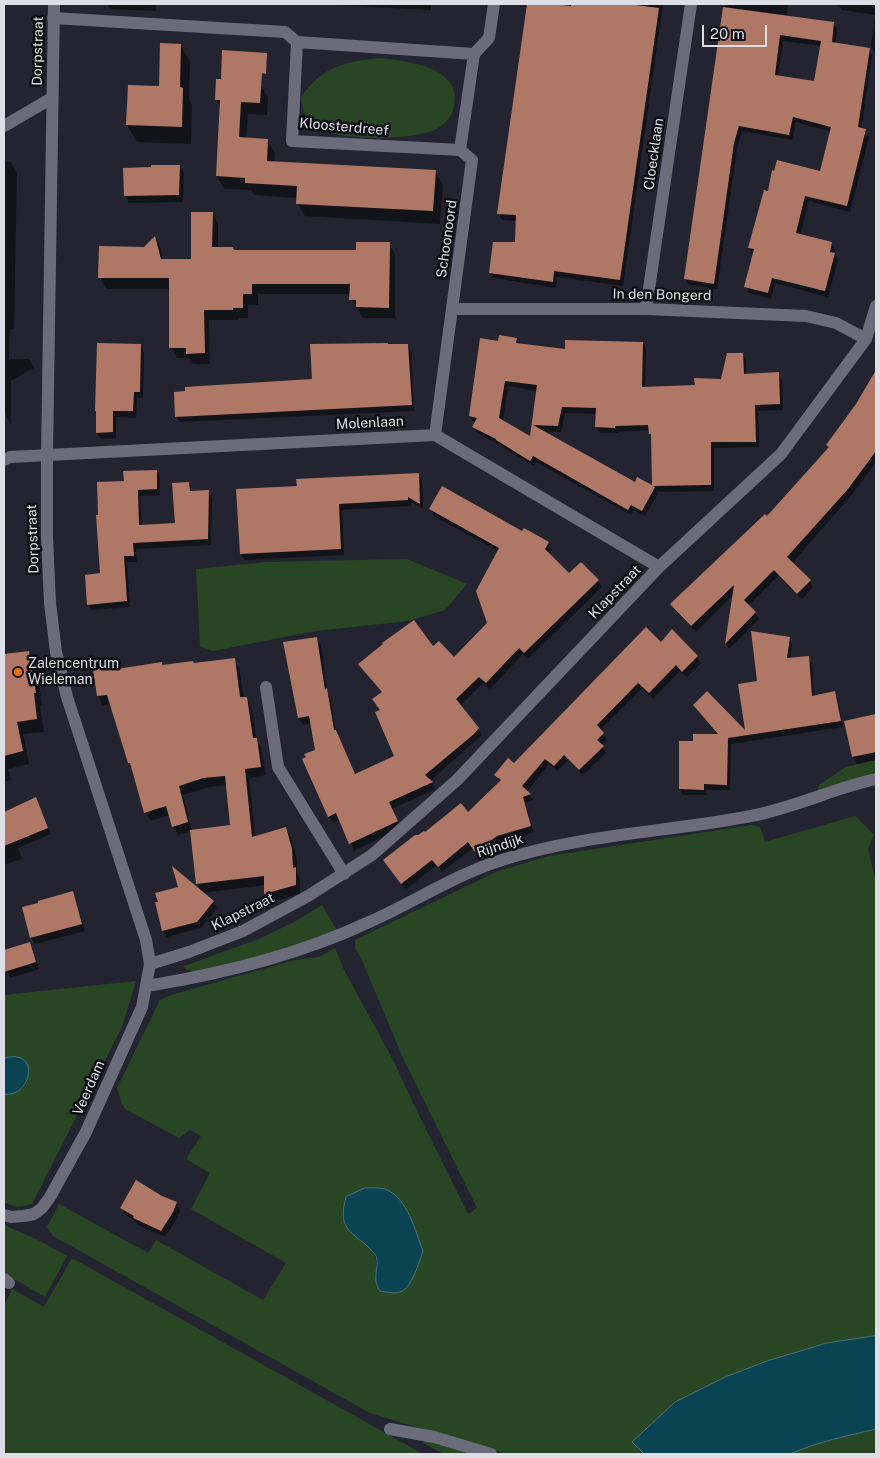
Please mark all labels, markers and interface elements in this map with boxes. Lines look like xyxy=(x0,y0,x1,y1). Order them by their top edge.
scale bar xyxy=(705,15,770,47)
street label: Dorpstraat xyxy=(29,16,47,86)
text: 20 m xyxy=(710,25,745,42)
street label: Kloosterdreef xyxy=(299,115,389,139)
street label: Cloecklaan xyxy=(641,117,667,191)
street label: Schoonoord xyxy=(433,199,461,279)
street label: In den Bongerd xyxy=(612,286,712,304)
street label: Molenlaan xyxy=(336,413,404,433)
street label: Dorpstraat xyxy=(23,504,43,574)
street label: Klapstraat xyxy=(585,562,645,622)
place label: Zalencentrum Wieleman xyxy=(28,656,119,689)
marker: Zalencentrum Wieleman xyxy=(12,666,24,678)
street label: Rijndijk xyxy=(474,831,526,861)
street label: Klapstraat xyxy=(209,890,277,934)
street label: Veerdam xyxy=(69,1058,109,1118)

